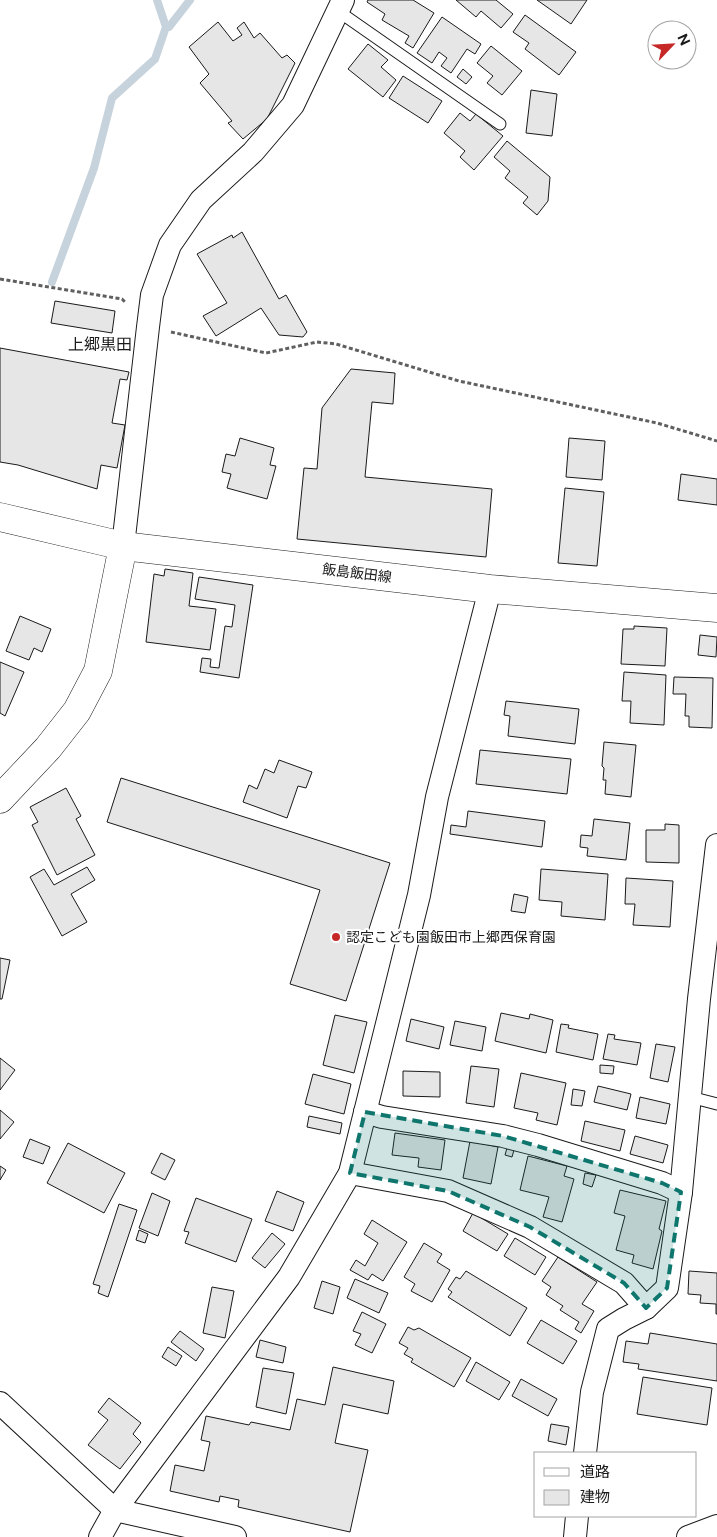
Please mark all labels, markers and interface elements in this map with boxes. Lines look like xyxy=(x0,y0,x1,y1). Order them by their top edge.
north arrow xyxy=(647,20,697,70)
text: N xyxy=(674,31,693,48)
district label: 上郷黒田 xyxy=(68,335,132,354)
street label: 飯島飯田線 xyxy=(321,561,393,585)
place label: 認定こども園飯田市上郷西保育園 xyxy=(346,929,556,945)
marker: 認定こども園飯田市上郷西保育園 xyxy=(330,931,342,943)
legend xyxy=(534,1452,697,1517)
text: 道路 xyxy=(580,1463,610,1480)
text: 建物 xyxy=(580,1488,610,1505)

